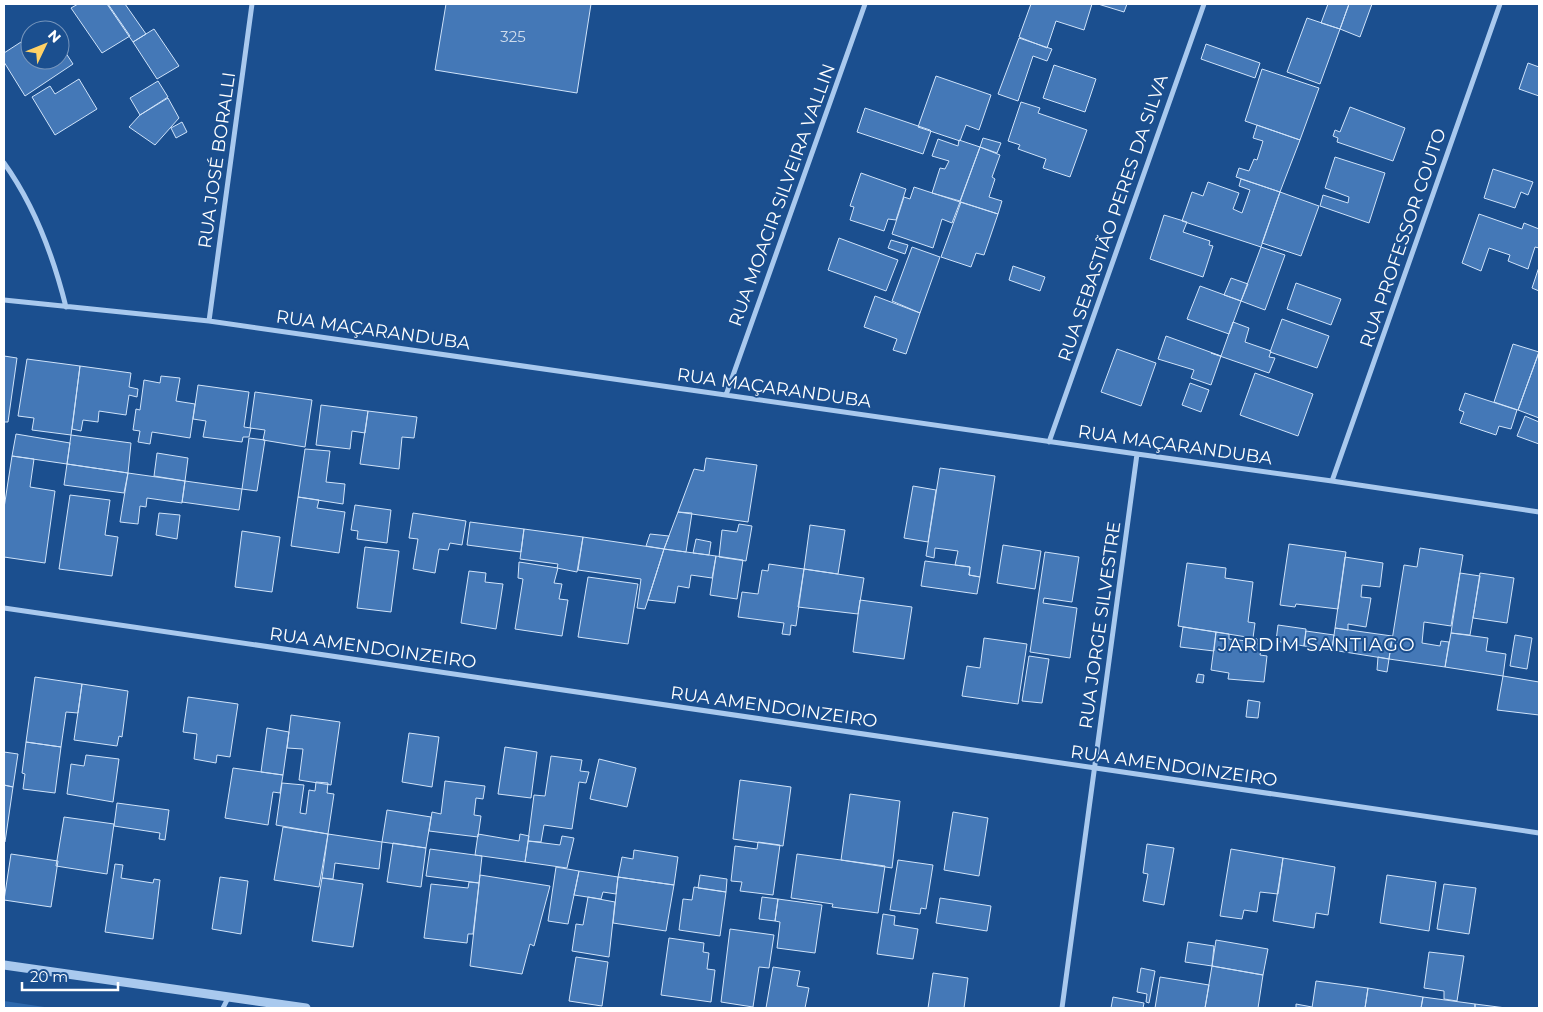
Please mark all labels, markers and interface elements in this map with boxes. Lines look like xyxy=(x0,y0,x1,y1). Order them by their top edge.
north arrow xyxy=(20,20,70,70)
text: N xyxy=(44,26,65,46)
house number: 325 xyxy=(500,27,526,46)
street label: RUA MOACIR SILVEIRA VALLIN xyxy=(724,61,840,329)
street label: RUA JOSÉ BORALLI xyxy=(194,70,240,250)
street label: RUA SEBASTIÃO PERES DA SILVA xyxy=(1053,71,1173,364)
street label: RUA PROFESSOR COUTO xyxy=(1355,125,1451,351)
street label: RUA MAÇARANDUBA xyxy=(274,305,472,355)
street label: RUA MAÇARANDUBA xyxy=(675,363,873,413)
street label: RUA MAÇARANDUBA xyxy=(1076,420,1274,470)
street label: RUA JORGE SILVESTRE xyxy=(1075,520,1125,730)
street label: RUA AMENDOINZEIRO xyxy=(268,623,478,673)
district label: JARDIM SANTIAGO xyxy=(1217,633,1416,656)
street label: RUA AMENDOINZEIRO xyxy=(669,682,879,732)
street label: RUA AMENDOINZEIRO xyxy=(1069,741,1279,791)
scale bar xyxy=(22,960,119,992)
text: 20 m xyxy=(30,967,68,986)

